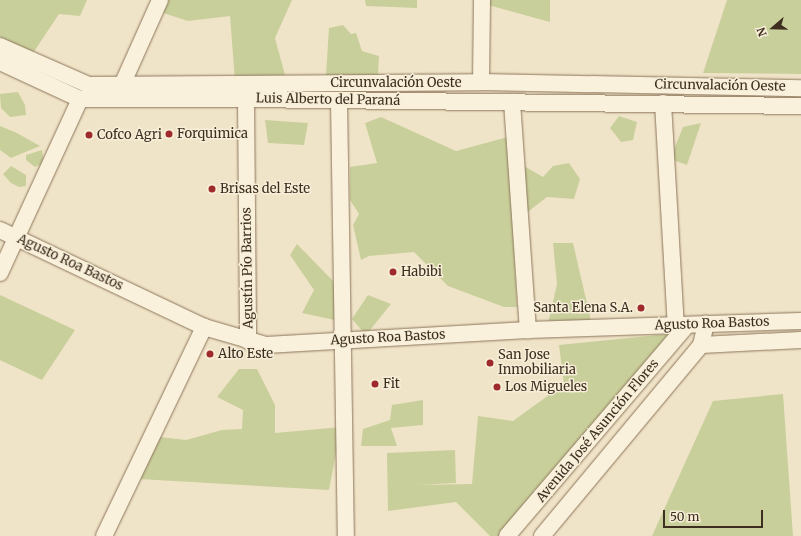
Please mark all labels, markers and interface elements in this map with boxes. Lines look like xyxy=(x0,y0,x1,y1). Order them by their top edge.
north arrow xyxy=(753,8,793,48)
text: N xyxy=(754,26,770,39)
street label: Circunvalación Oeste xyxy=(331,75,461,91)
street label: Circunvalación Oeste xyxy=(654,77,786,95)
street label: Luis Alberto del Paraná xyxy=(256,91,400,109)
place label: Forquimica xyxy=(177,126,248,142)
place label: Cofco Agri xyxy=(97,127,162,143)
marker: Forquimica xyxy=(164,129,174,139)
marker: Cofco Agri xyxy=(84,130,94,140)
place label: Brisas del Este xyxy=(220,181,310,197)
marker: Brisas del Este xyxy=(207,184,217,194)
street label: Agustín Pío Barrios xyxy=(239,207,257,329)
street label: Agusto Roa Bastos xyxy=(15,232,125,294)
place label: Habibi xyxy=(401,264,442,280)
marker: Habibi xyxy=(388,267,398,277)
place label: Santa Elena S.A. xyxy=(533,300,633,316)
marker: Santa Elena S.A. xyxy=(636,303,646,313)
street label: Agusto Roa Bastos xyxy=(654,314,770,334)
street label: Agusto Roa Bastos xyxy=(330,327,446,349)
place label: Alto Este xyxy=(218,346,273,362)
place label: San Jose Inmobiliaria xyxy=(498,348,576,379)
marker: Alto Este xyxy=(205,349,215,359)
street label: Avenida José Asunción Flores xyxy=(534,356,662,506)
marker: San Jose Inmobiliaria xyxy=(485,358,495,368)
place label: Fit xyxy=(383,376,400,392)
marker: Fit xyxy=(370,379,380,389)
place label: Los Migueles xyxy=(505,379,587,395)
marker: Los Migueles xyxy=(492,382,502,392)
scale bar xyxy=(665,502,765,528)
text: 50 m xyxy=(670,509,699,524)

